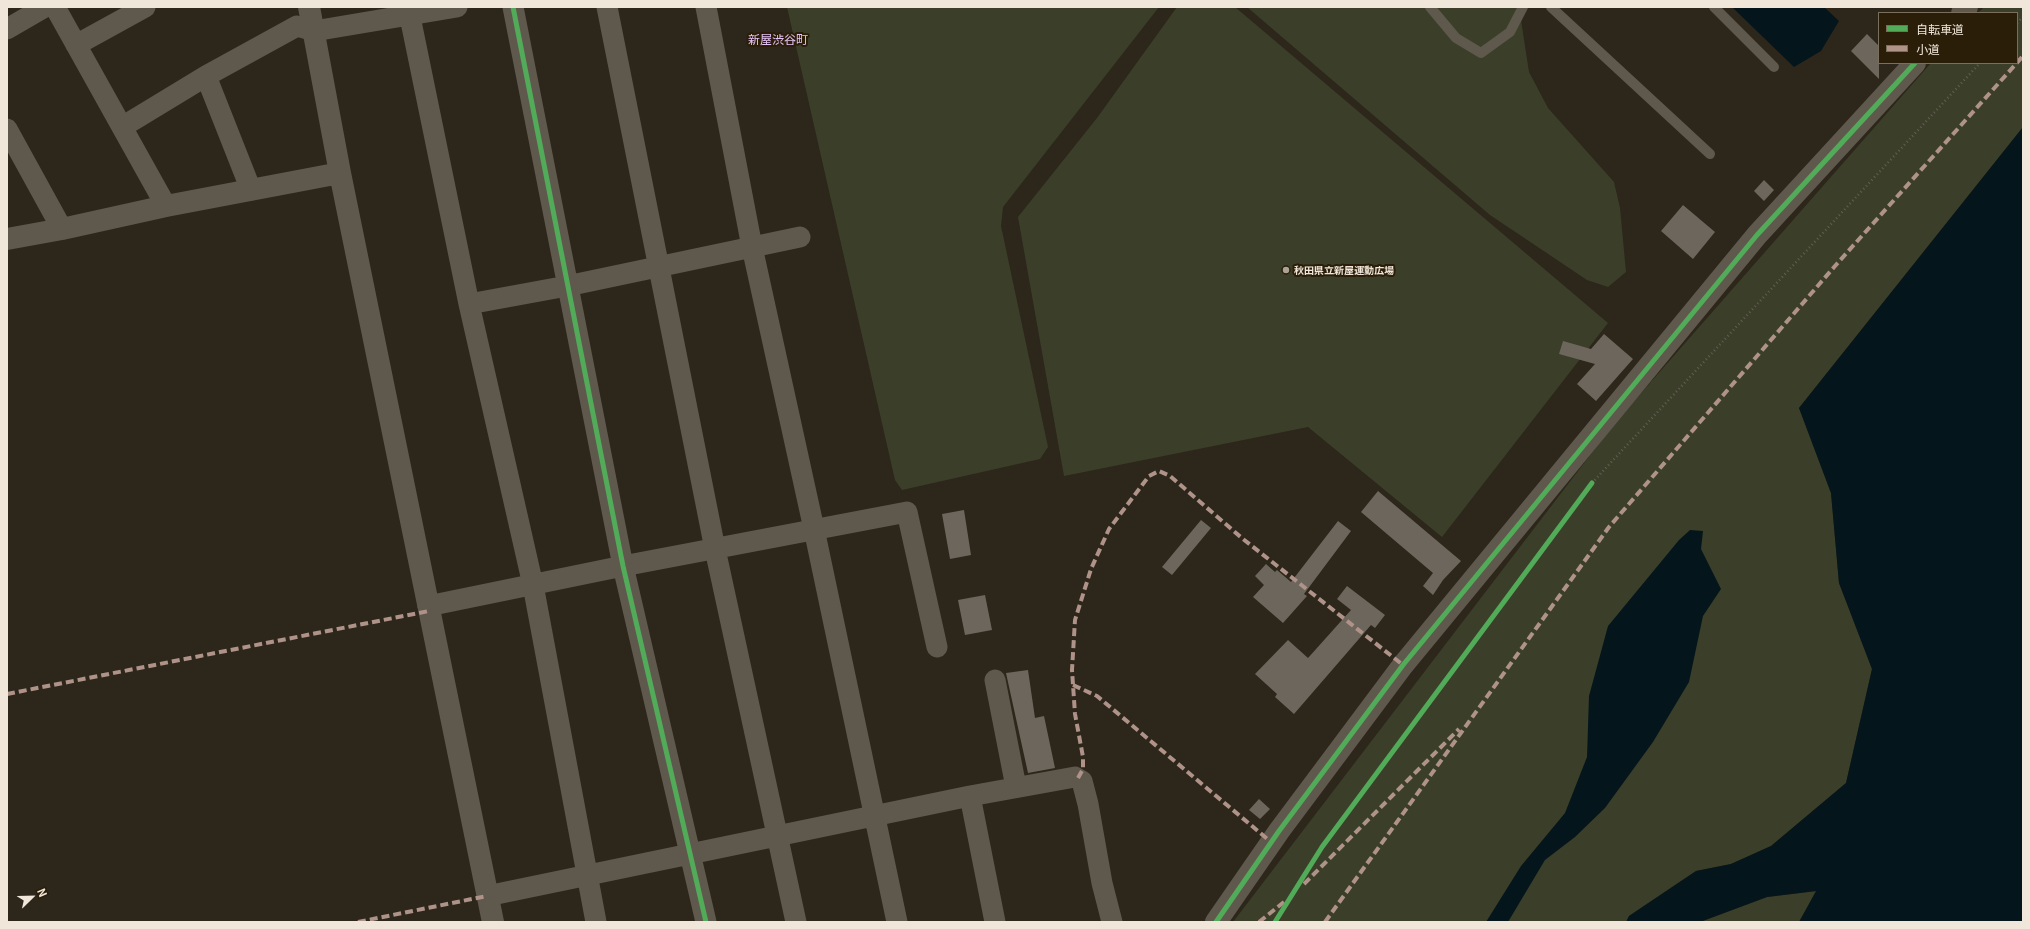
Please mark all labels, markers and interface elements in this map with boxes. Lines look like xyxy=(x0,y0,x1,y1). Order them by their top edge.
legend xyxy=(1878,12,2018,64)
text: 自転車道 xyxy=(1916,20,1964,37)
district label: 新屋渋谷町 xyxy=(748,32,808,46)
text: 小道 xyxy=(1916,40,1940,57)
place label: 秋田県立新屋運動広場 xyxy=(1294,264,1394,276)
marker: 秋田県立新屋運動広場 xyxy=(1281,265,1291,275)
north arrow xyxy=(12,877,52,917)
text: N xyxy=(34,885,52,899)

